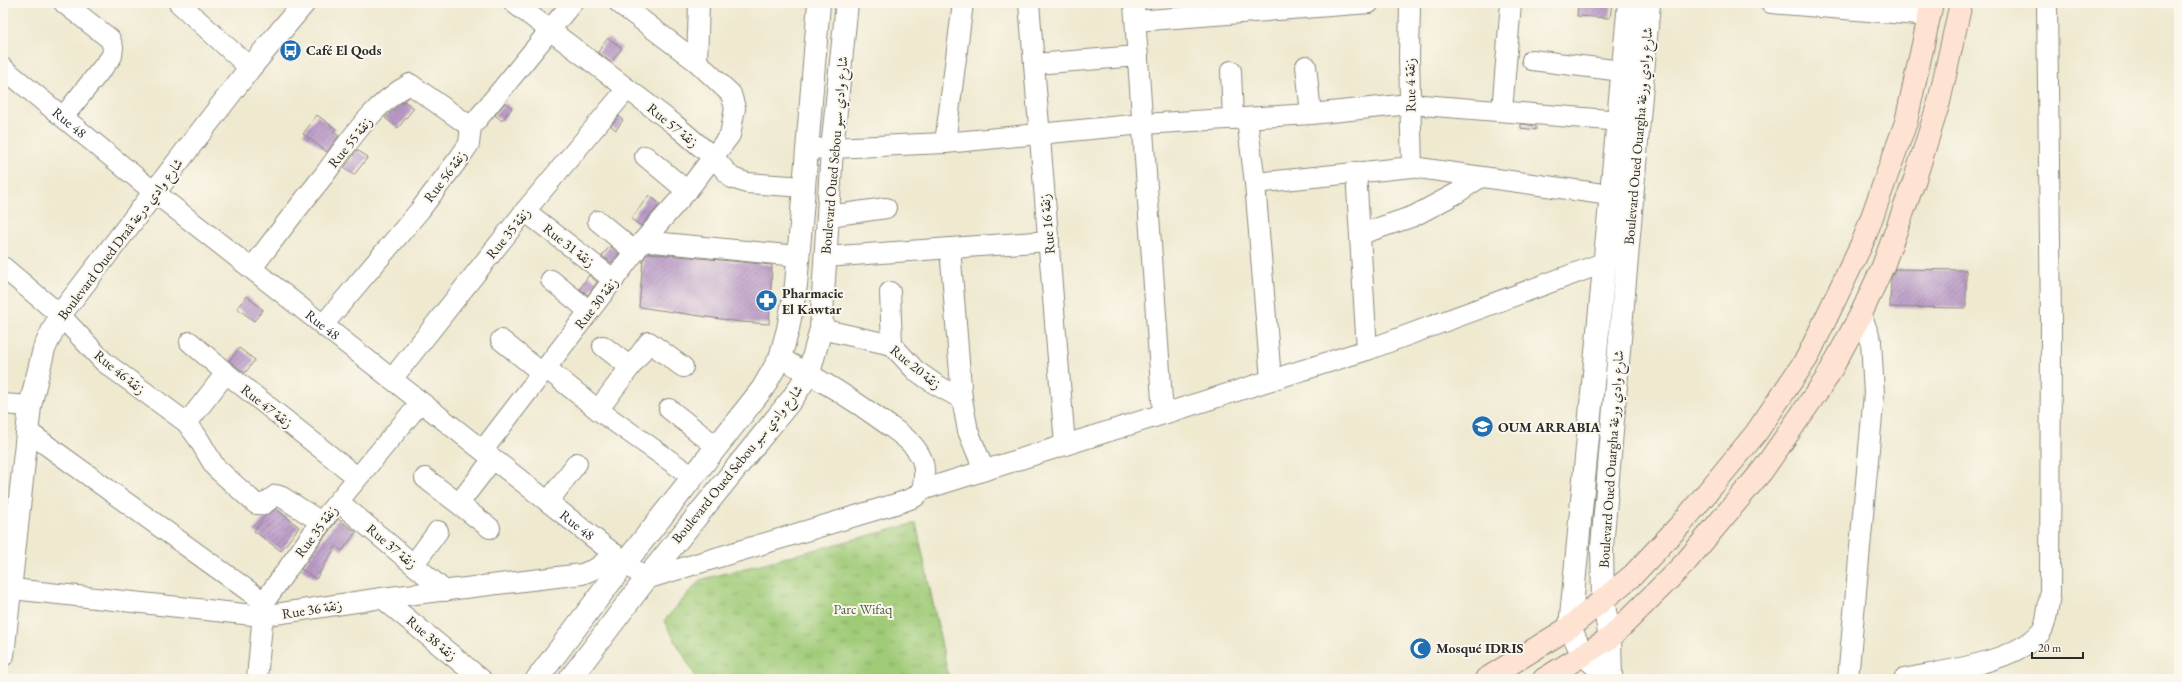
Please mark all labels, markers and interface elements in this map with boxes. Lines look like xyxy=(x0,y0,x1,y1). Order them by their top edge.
street label: Boulevard Oued Ouargha شارع وادي ورغة xyxy=(1620,26,1659,246)
bus stop icon: Café El Qods xyxy=(278,37,304,63)
place label: Café El Qods xyxy=(306,41,382,59)
street label: Boulevard Oued Sebou شارع وادي سبو xyxy=(816,55,855,255)
street label: Rue 4 زنقة xyxy=(1401,58,1419,112)
street label: Rue 57 زنقة xyxy=(644,99,702,151)
street label: Rue 48 xyxy=(49,103,90,142)
street label: Rue 55 زنقة xyxy=(324,113,376,171)
street label: Rue 56 زنقة xyxy=(420,146,470,206)
street label: Boulevard Oued Draâ شارع وادي درعة xyxy=(53,154,189,325)
street label: Rue 16 زنقة xyxy=(1035,193,1059,255)
street label: Rue 35 زنقة xyxy=(482,204,534,262)
street label: Rue 31 زنقة xyxy=(540,219,598,271)
street label: Rue 30 زنقة xyxy=(570,274,622,332)
place label: Pharmacie El Kawtar xyxy=(782,284,844,318)
pharmacy icon: Pharmacie El Kawtar xyxy=(754,288,780,314)
street label: Rue 48 xyxy=(302,306,344,344)
street label: Rue 20 زنقة xyxy=(887,341,945,393)
street label: Rue 46 زنقة xyxy=(91,346,149,398)
street label: Boulevard Oued Ouargha شارع وادي ورغة xyxy=(1594,350,1631,569)
street label: Rue 47 زنقة xyxy=(238,380,296,432)
street label: Boulevard Oued Sebou شارع وادي سبو xyxy=(667,381,809,549)
school or university icon: OUM ARRABIA xyxy=(1469,414,1495,440)
place label: OUM ARRABIA xyxy=(1498,418,1601,436)
street label: Rue 35 زنقة xyxy=(291,501,341,561)
street label: Rue 48 xyxy=(556,506,598,544)
street label: Rue 37 زنقة xyxy=(363,520,421,572)
street label: Rue 36 زنقة xyxy=(281,595,343,623)
park label: Parc Wifaq xyxy=(834,600,893,618)
street label: Rue 38 زنقة xyxy=(403,612,461,664)
scale bar xyxy=(2032,634,2083,660)
mosque icon: Mosqué IDRIS xyxy=(1408,635,1434,661)
place label: Mosqué IDRIS xyxy=(1436,639,1524,657)
text: 20 m xyxy=(2038,640,2062,656)

